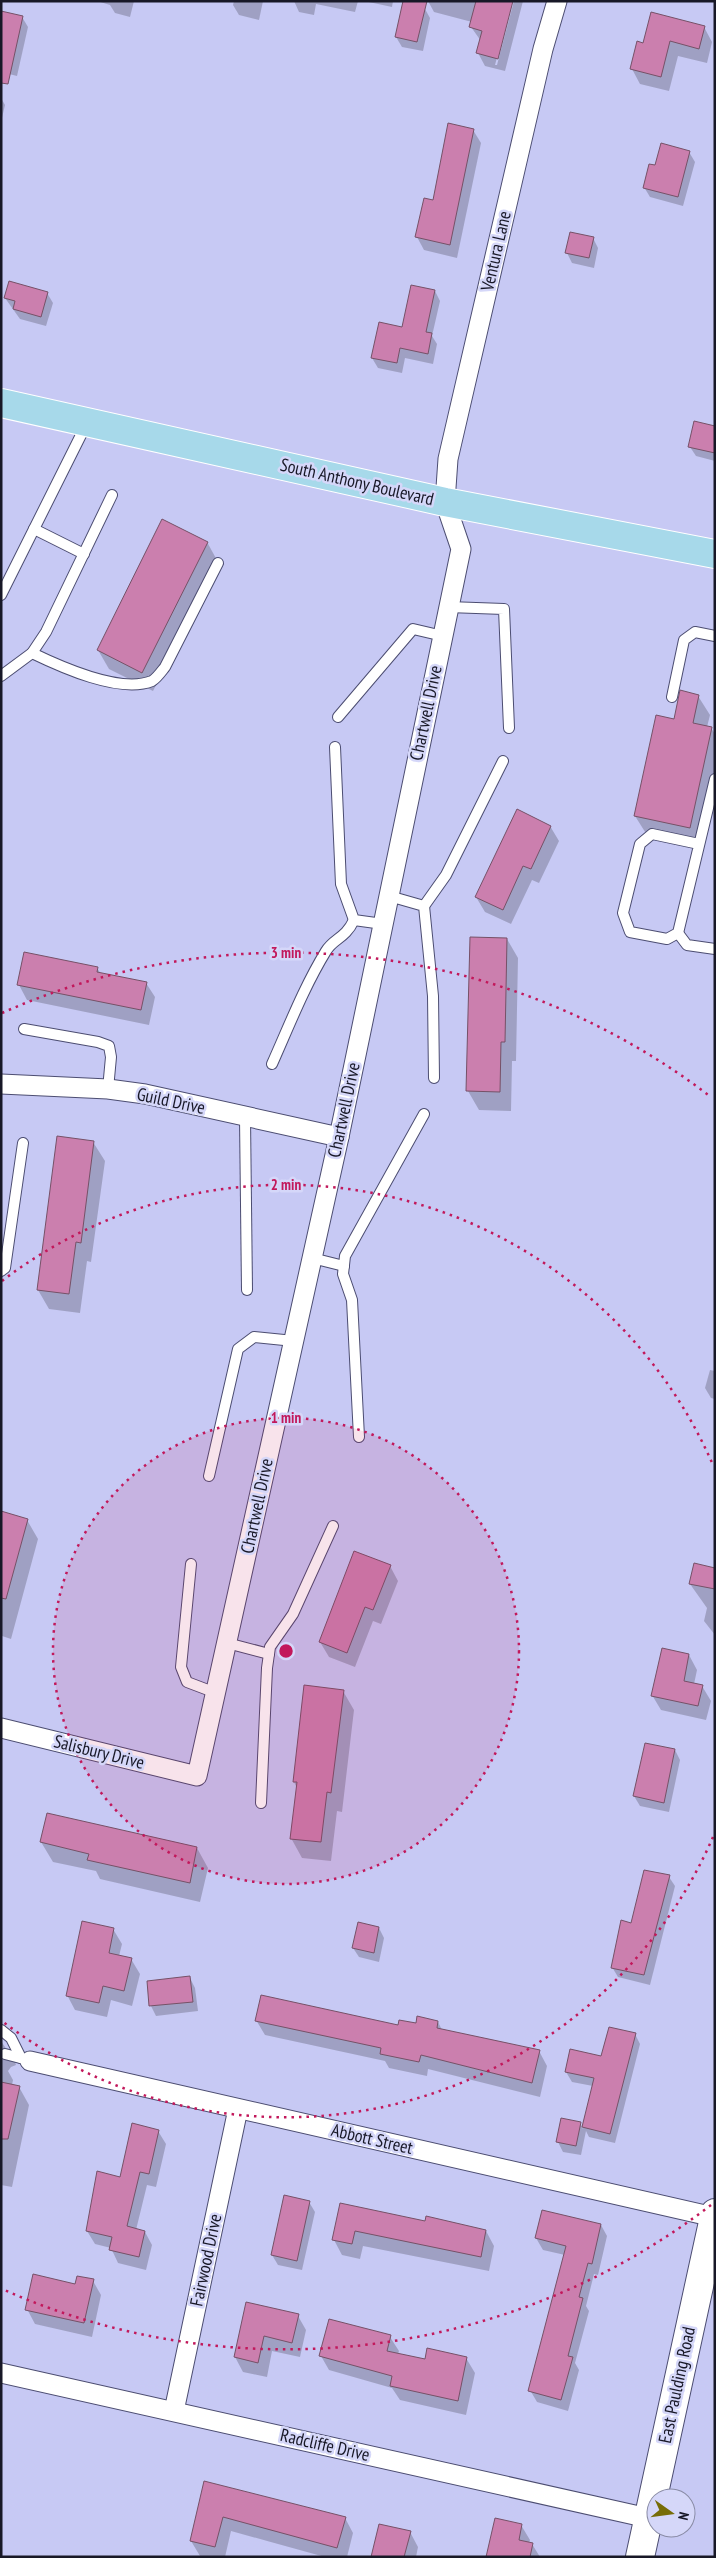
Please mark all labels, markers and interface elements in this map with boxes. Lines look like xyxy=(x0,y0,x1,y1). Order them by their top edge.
street label: Ventura Lane xyxy=(475,209,516,294)
street label: South Anthony Boulevard xyxy=(278,453,436,510)
street label: Chartwell Drive xyxy=(404,663,447,762)
text: 3 min xyxy=(271,943,301,962)
street label: Chartwell Drive xyxy=(322,1060,365,1159)
street label: Guild Drive xyxy=(135,1082,207,1119)
text: 2 min xyxy=(271,1175,301,1194)
text: 1 min xyxy=(271,1408,301,1427)
street label: Chartwell Drive xyxy=(235,1456,278,1555)
centre of rings xyxy=(277,1642,295,1660)
street label: Salisbury Drive xyxy=(52,1729,147,1774)
street label: Abbott Street xyxy=(329,2118,415,2159)
street label: Fairwood Drive xyxy=(185,2212,227,2308)
street label: East Paulding Road xyxy=(653,2325,700,2445)
street label: Radcliffe Drive xyxy=(278,2423,372,2466)
north arrow xyxy=(646,2488,696,2538)
text: N xyxy=(674,2510,693,2522)

